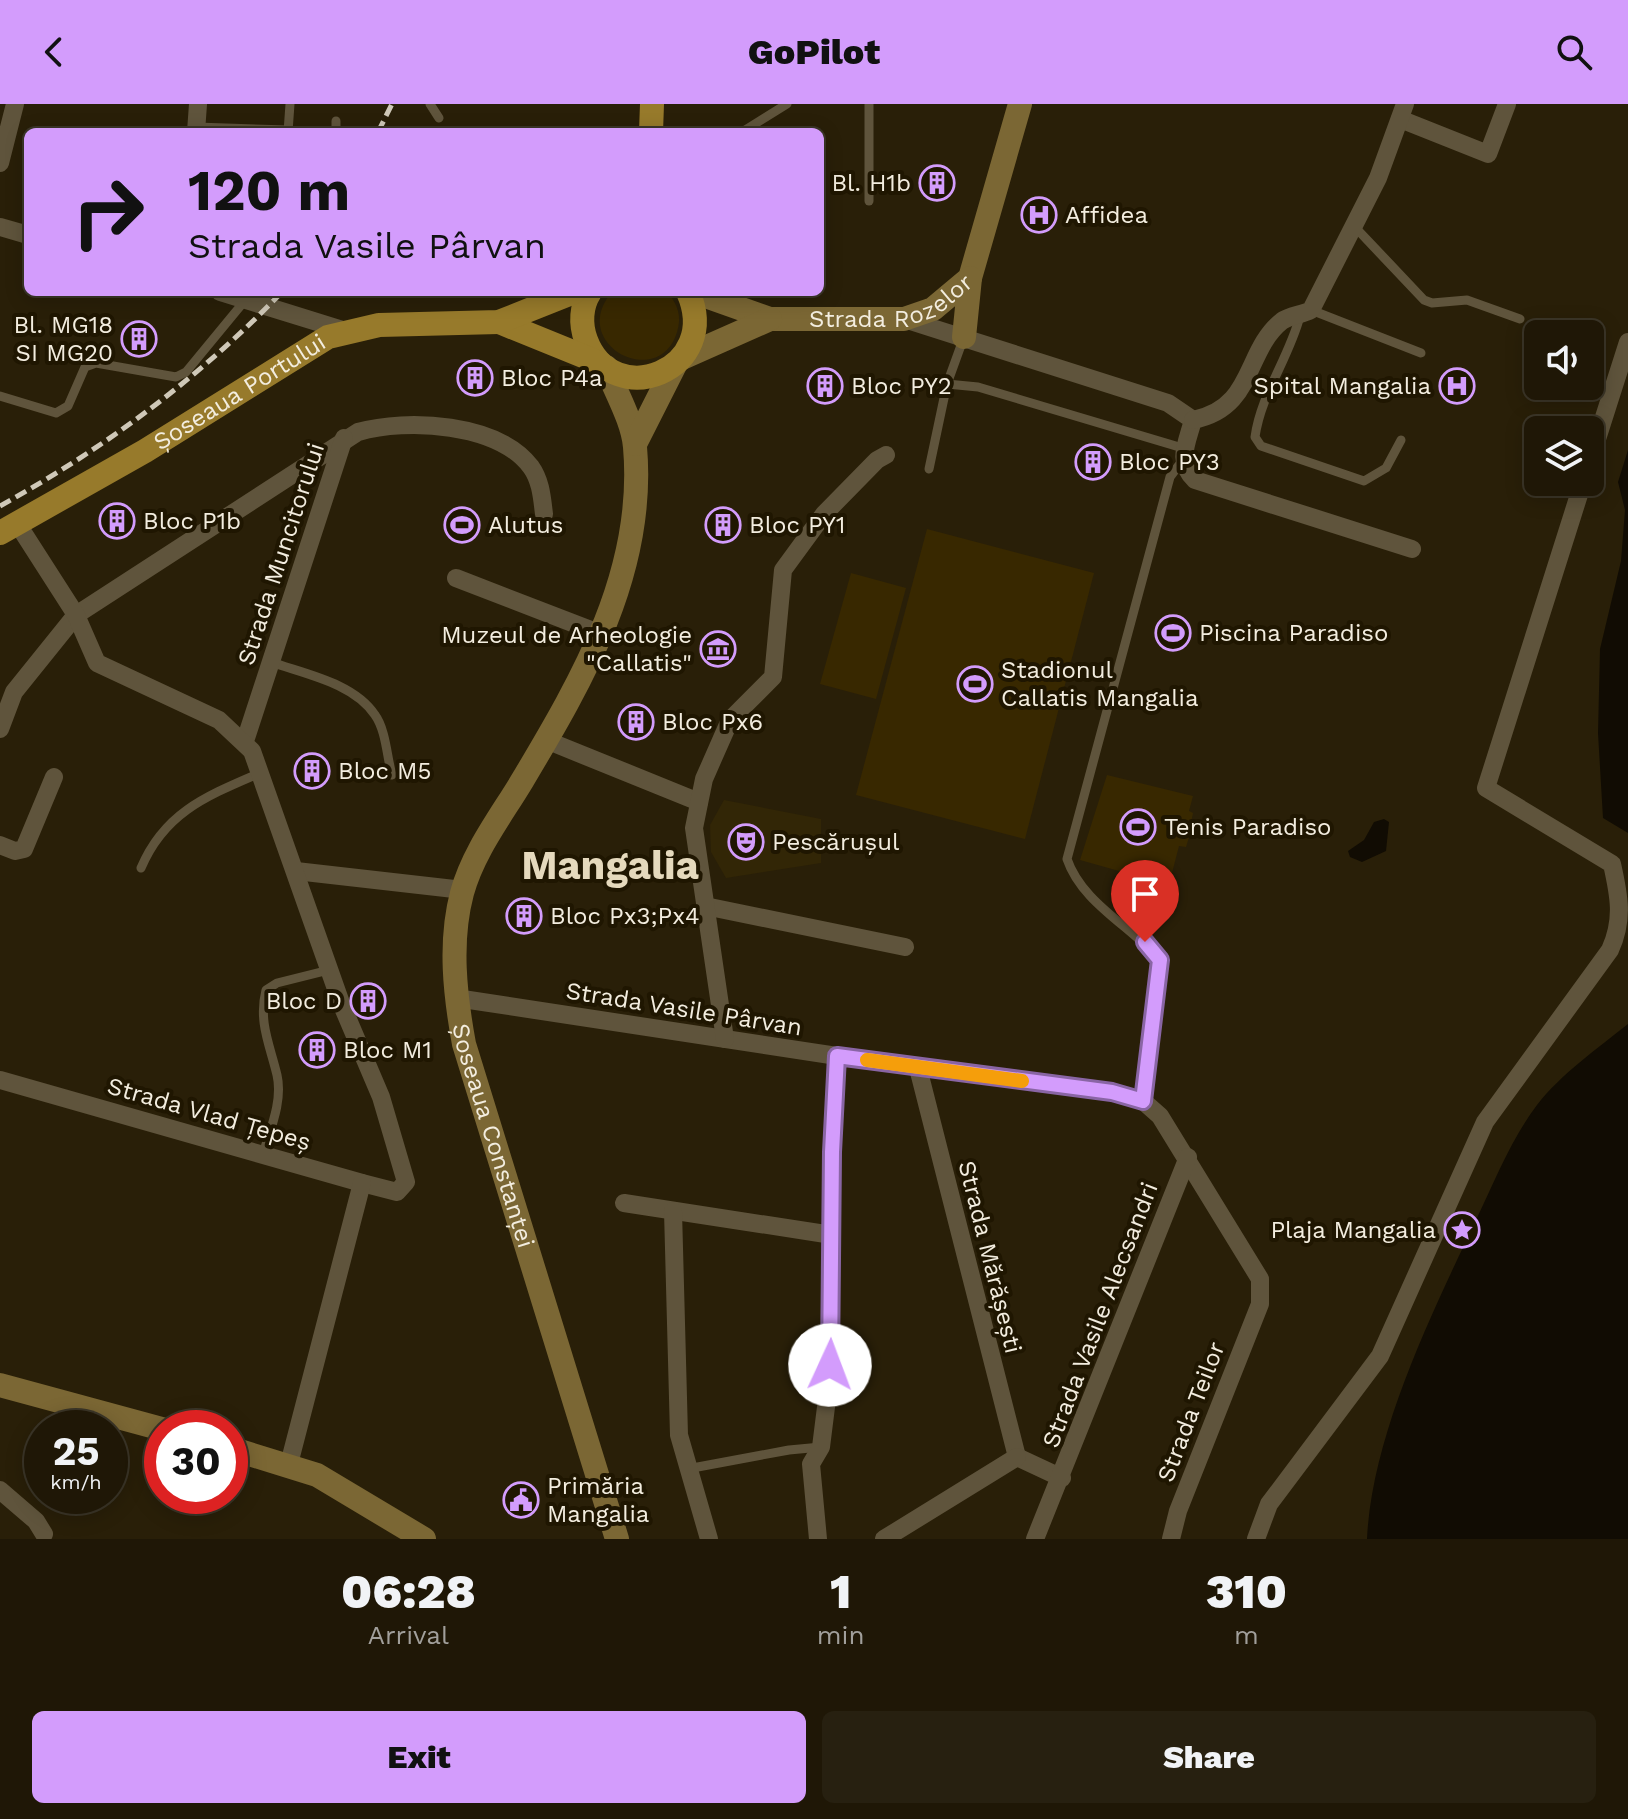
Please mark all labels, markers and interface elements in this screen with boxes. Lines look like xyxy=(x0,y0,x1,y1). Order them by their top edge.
icon: back xyxy=(32,30,76,74)
icon: search xyxy=(1552,30,1596,74)
text: GoPilot xyxy=(748,31,880,73)
text: 120 m xyxy=(188,158,350,224)
icon: right xyxy=(56,160,160,264)
building icon: Bl. H1b xyxy=(918,164,956,202)
place label: Bl. H1b xyxy=(831,169,911,197)
hospital icon: Affidea xyxy=(1020,196,1058,234)
place label: Affidea xyxy=(1065,201,1148,229)
text: Strada Vasile Pârvan xyxy=(188,225,546,267)
street label: Strada Rozelor xyxy=(809,268,978,333)
place label: Bl. MG18 SI MG20 xyxy=(13,311,113,367)
building icon: Bl. MG18 SI MG20 xyxy=(120,320,158,358)
map controls xyxy=(1524,320,1604,496)
button: sound xyxy=(1524,320,1604,400)
street label: Șoseaua Portului xyxy=(148,328,331,456)
building icon: Bloc P4a xyxy=(456,359,494,397)
place label: Bloc P4a xyxy=(501,364,603,392)
building icon: Bloc PY2 xyxy=(806,367,844,405)
hospital icon: Spital Mangalia xyxy=(1438,367,1476,405)
place label: Bloc PY2 xyxy=(851,372,952,400)
place label: Spital Mangalia xyxy=(1254,372,1431,400)
button: layers xyxy=(1524,416,1604,496)
street label: Strada Muncitorului xyxy=(232,439,330,669)
building icon: Bloc PY3 xyxy=(1074,443,1112,481)
place label: Bloc PY3 xyxy=(1119,448,1220,476)
building icon: Bloc P1b xyxy=(98,502,136,540)
sports icon: Alutus xyxy=(443,506,481,544)
building icon: Bloc PY1 xyxy=(704,506,742,544)
place label: Bloc P1b xyxy=(143,507,241,535)
place label: Alutus xyxy=(488,511,564,539)
place label: Bloc PY1 xyxy=(749,511,845,539)
sports icon: Piscina Paradiso xyxy=(1154,614,1192,652)
place label: Piscina Paradiso xyxy=(1199,619,1388,647)
place label: Muzeul de Arheologie "Callatis" xyxy=(441,621,692,677)
museum icon: Muzeul de Arheologie "Callatis" xyxy=(699,630,737,668)
place label: Stadionul Callatis Mangalia xyxy=(1001,656,1199,712)
sports icon: Stadionul Callatis Mangalia xyxy=(956,665,994,703)
building icon: Bloc Px6 xyxy=(617,703,655,741)
place label: Bloc Px6 xyxy=(662,708,763,736)
building icon: Bloc M5 xyxy=(293,752,331,790)
place label: Bloc M5 xyxy=(338,757,432,785)
sports icon: Tenis Paradiso xyxy=(1119,808,1157,846)
place label: Tenis Paradiso xyxy=(1164,813,1332,841)
theatre icon: Pescărușul xyxy=(727,823,765,861)
place label: Pescărușul xyxy=(772,828,900,856)
district label: Mangalia xyxy=(521,842,699,889)
pin xyxy=(1111,860,1179,942)
icon: arrive xyxy=(1123,872,1167,916)
building icon: Bloc Px3;Px4 xyxy=(505,897,543,935)
place label: Bloc Px3;Px4 xyxy=(550,902,700,930)
street label: Strada Vasile Pârvan xyxy=(564,977,804,1041)
building icon: Bloc D xyxy=(349,982,387,1020)
place label: Bloc D xyxy=(266,987,342,1015)
street label: Șoseaua Constanței xyxy=(447,1021,540,1251)
building icon: Bloc M1 xyxy=(298,1031,336,1069)
place label: Bloc M1 xyxy=(343,1036,432,1064)
street label: Strada Vlad Țepeș xyxy=(104,1072,314,1156)
street label: Strada Mărășești xyxy=(953,1158,1027,1356)
street label: Strada Vasile Alecsandri xyxy=(1036,1178,1164,1452)
place icon: Plaja Mangalia xyxy=(1443,1211,1481,1249)
place label: Plaja Mangalia xyxy=(1270,1216,1436,1244)
position arrow xyxy=(788,1323,872,1407)
street label: Strada Teilor xyxy=(1151,1338,1231,1486)
speed limit sign: 30 xyxy=(144,1410,248,1514)
text: 25 xyxy=(52,1428,100,1475)
text: km/h xyxy=(50,1470,102,1494)
place label: Primăria Mangalia xyxy=(547,1472,649,1528)
public building icon: Primăria Mangalia xyxy=(502,1481,540,1519)
text: 06:28 xyxy=(341,1563,476,1620)
text: 1 xyxy=(830,1563,851,1620)
text: 310 xyxy=(1206,1563,1287,1620)
text: Arrival xyxy=(368,1620,449,1650)
text: min xyxy=(817,1620,865,1650)
text: m xyxy=(1234,1620,1259,1650)
button: Exit xyxy=(32,1711,806,1803)
button: Share xyxy=(822,1711,1596,1803)

